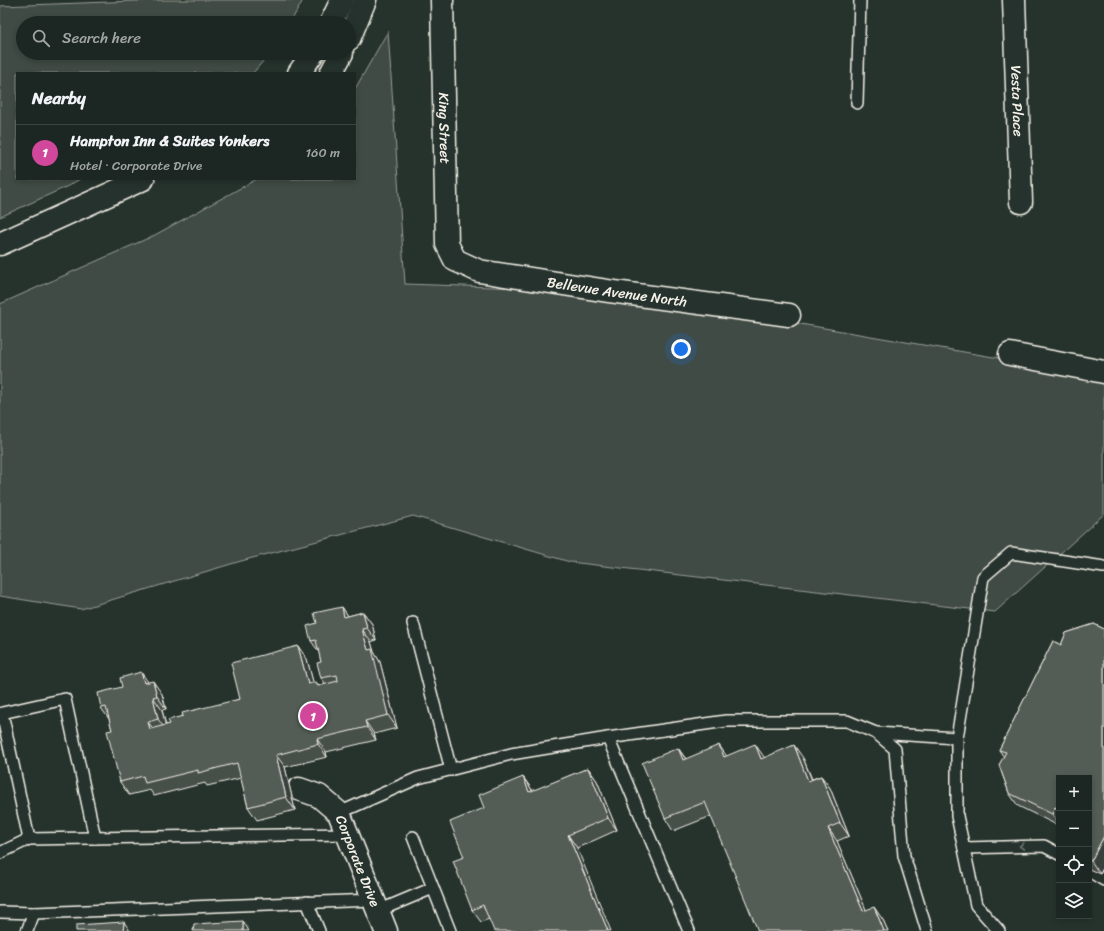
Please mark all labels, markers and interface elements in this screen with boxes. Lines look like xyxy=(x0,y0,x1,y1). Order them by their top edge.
search box xyxy=(16,16,356,60)
text: Search here xyxy=(62,25,141,51)
icon: search xyxy=(30,27,52,49)
street label: Vesta Place xyxy=(1003,65,1031,137)
text: Nearby xyxy=(32,83,86,113)
street label: King Street xyxy=(431,92,457,164)
text: Hampton Inn & Suites Yonkers xyxy=(70,128,269,154)
text: 1 xyxy=(42,141,48,164)
text: 160 m xyxy=(305,141,340,164)
text: Hotel · Corporate Drive xyxy=(70,154,202,177)
street label: Bellevue Avenue North xyxy=(545,270,688,314)
your location xyxy=(671,339,691,359)
pin: 1 xyxy=(300,701,326,731)
map controls xyxy=(1056,775,1092,919)
button: + xyxy=(1056,775,1092,811)
street label: Corporate Drive xyxy=(328,811,387,911)
button: − xyxy=(1056,811,1092,847)
one-way arrow xyxy=(1019,842,1025,851)
button: locate xyxy=(1056,847,1092,883)
button: layers xyxy=(1056,883,1092,919)

